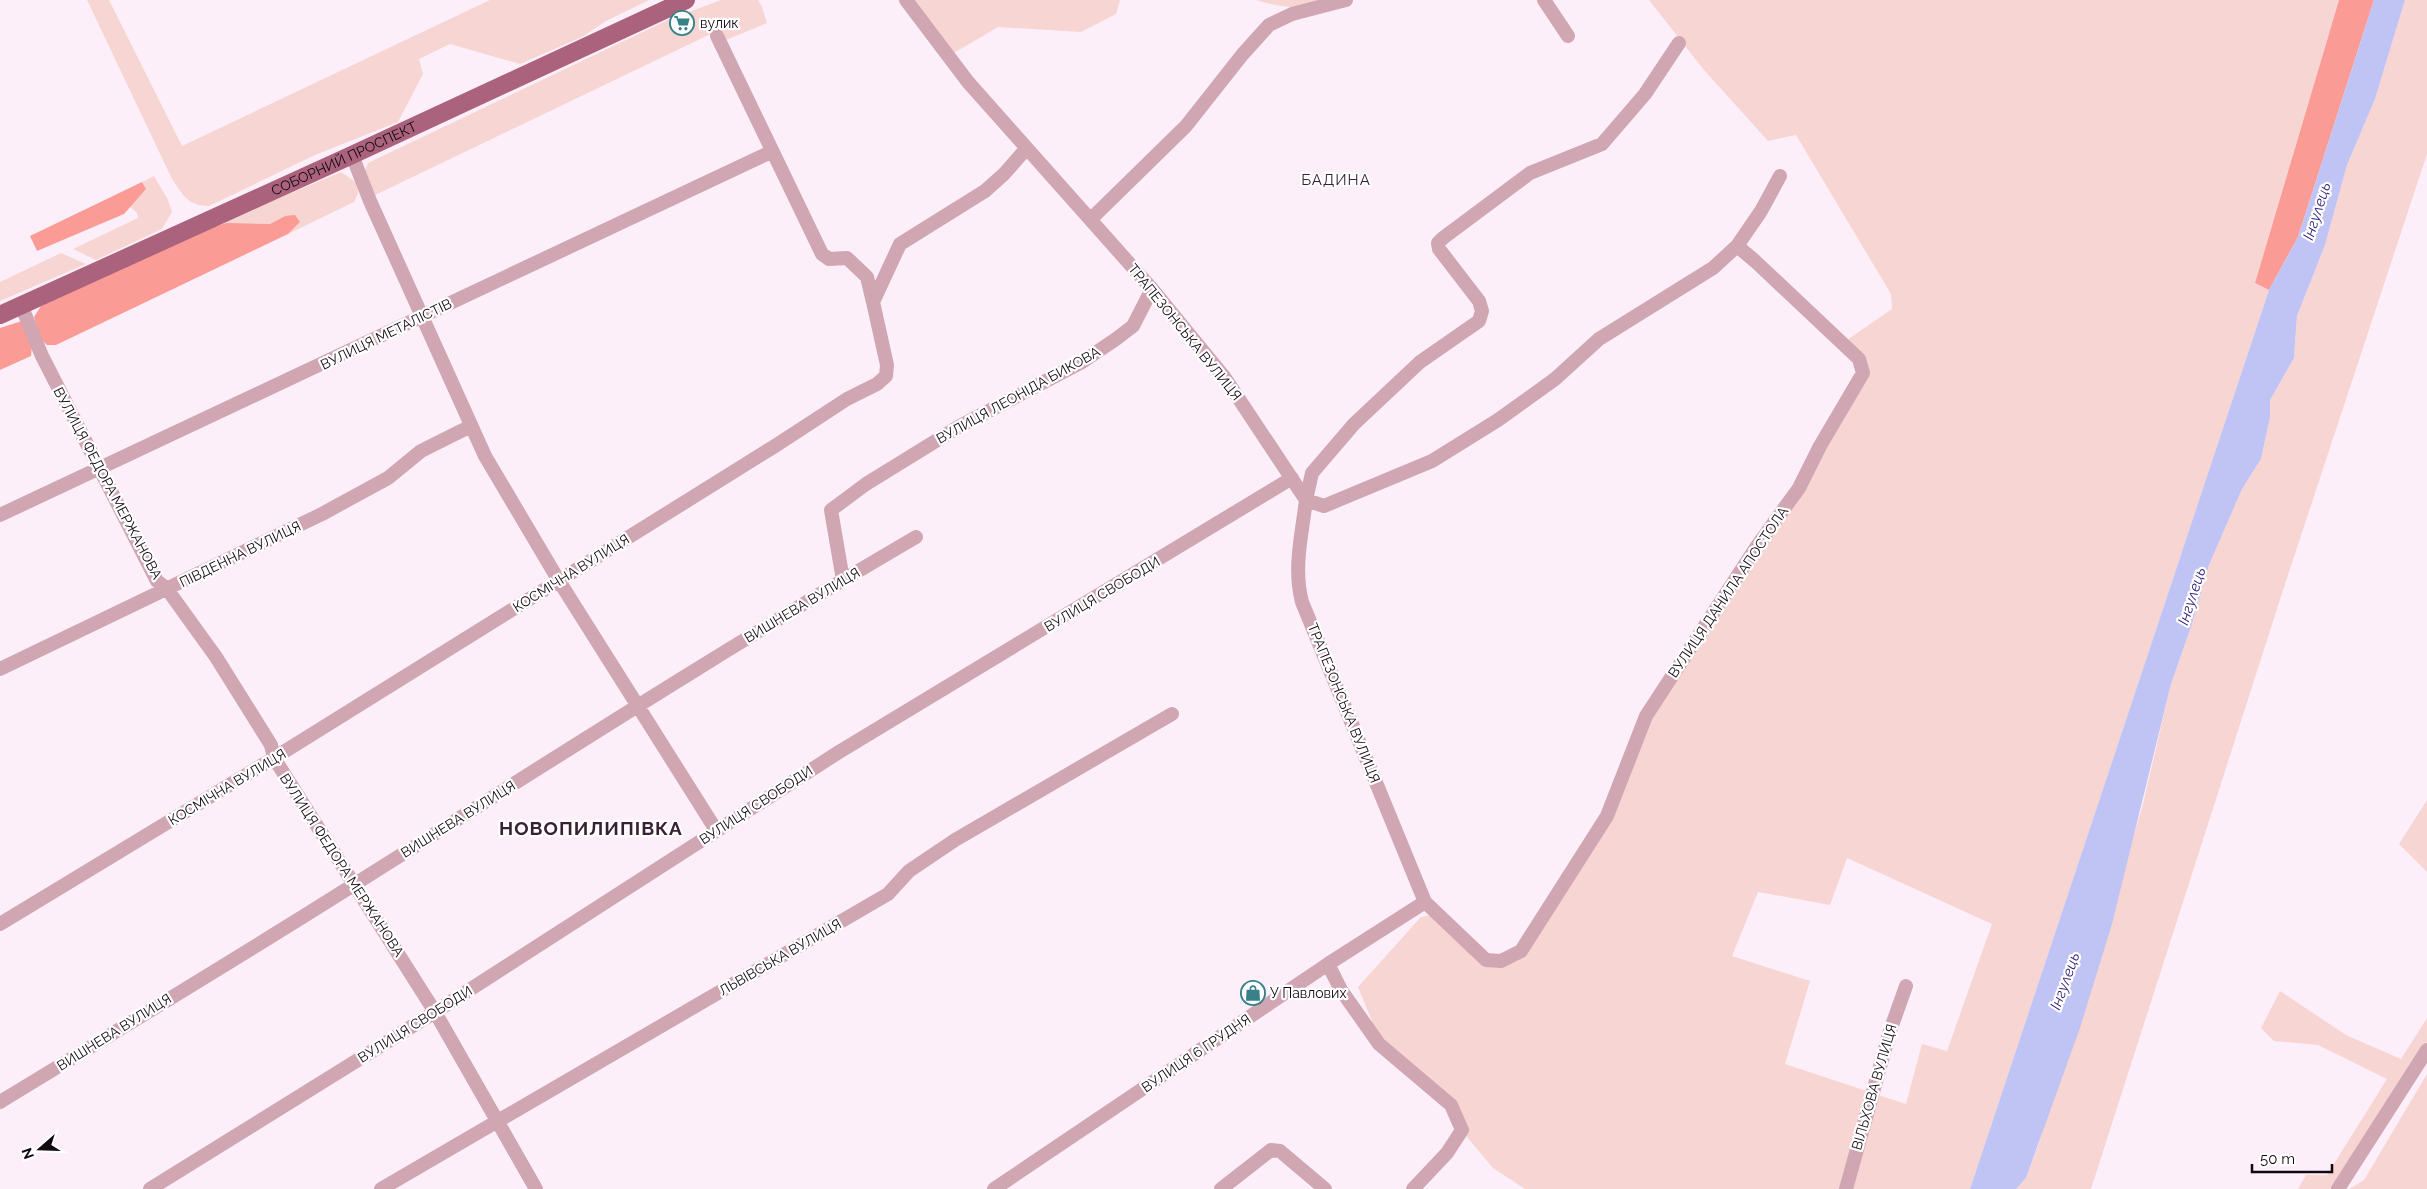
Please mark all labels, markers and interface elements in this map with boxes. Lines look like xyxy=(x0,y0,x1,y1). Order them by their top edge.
supermarket icon: вулик xyxy=(669,10,695,36)
place label: вулик xyxy=(700,15,739,31)
street label: СОБОРНИЙ ПРОСПЕКТ xyxy=(269,118,420,199)
district label: БАДИНА xyxy=(1301,171,1371,189)
water label: Інгулець xyxy=(2299,180,2335,242)
street label: ТРАПЕЗОНСЬКА ВУЛИЦЯ xyxy=(1125,261,1245,403)
street label: ВУЛИЦЯ МЕТАЛІСТІВ xyxy=(318,295,454,373)
street label: ВУЛИЦЯ ЛЕОНІДА БИКОВА xyxy=(933,343,1103,447)
street label: ВУЛИЦЯ ФЕДОРА МЕРЖАНОВА xyxy=(50,384,166,582)
street label: ВУЛИЦЯ ДАНИЛА АПОСТОЛА xyxy=(1665,503,1792,680)
street label: ПІВДЕННА ВУЛИЦЯ xyxy=(177,518,303,590)
street label: КОСМІЧНА ВУЛИЦЯ xyxy=(510,531,632,615)
street label: ВУЛИЦЯ СВОБОДИ xyxy=(1041,553,1163,635)
street label: ВИШНЕВА ВУЛИЦЯ xyxy=(741,564,863,646)
water label: Інгулець xyxy=(2174,565,2210,627)
street label: ТРАПЕЗОНСЬКА ВУЛИЦЯ xyxy=(1305,621,1383,785)
street label: КОСМІЧНА ВУЛИЦЯ xyxy=(165,746,289,828)
street label: ВУЛИЦЯ СВОБОДИ xyxy=(696,762,816,848)
street label: ВУЛИЦЯ ФЕДОРА МЕРЖАНОВА xyxy=(277,770,408,960)
street label: ВИШНЕВА ВУЛИЦЯ xyxy=(398,777,518,861)
district label: НОВОПИЛИПІВКА xyxy=(499,817,683,839)
street label: ЛЬВІВСЬКА ВУЛИЦЯ xyxy=(716,915,844,999)
water label: Інгулець xyxy=(2046,950,2084,1012)
shop icon: У Павлових xyxy=(1240,980,1266,1006)
street label: ВУЛИЦЯ СВОБОДИ xyxy=(355,982,475,1066)
place label: У Павлових xyxy=(1270,985,1346,1001)
street label: ВИШНЕВА ВУЛИЦЯ xyxy=(54,990,174,1074)
street label: ВУЛИЦЯ 6 ГРУДНЯ xyxy=(1139,1011,1253,1095)
street label: ВІЛЬХОВА ВУЛИЦЯ xyxy=(1848,1022,1900,1152)
north arrow xyxy=(15,1124,65,1174)
scale bar xyxy=(2252,1142,2332,1174)
text: N xyxy=(18,1146,37,1161)
text: 50 m xyxy=(2260,1150,2295,1168)

